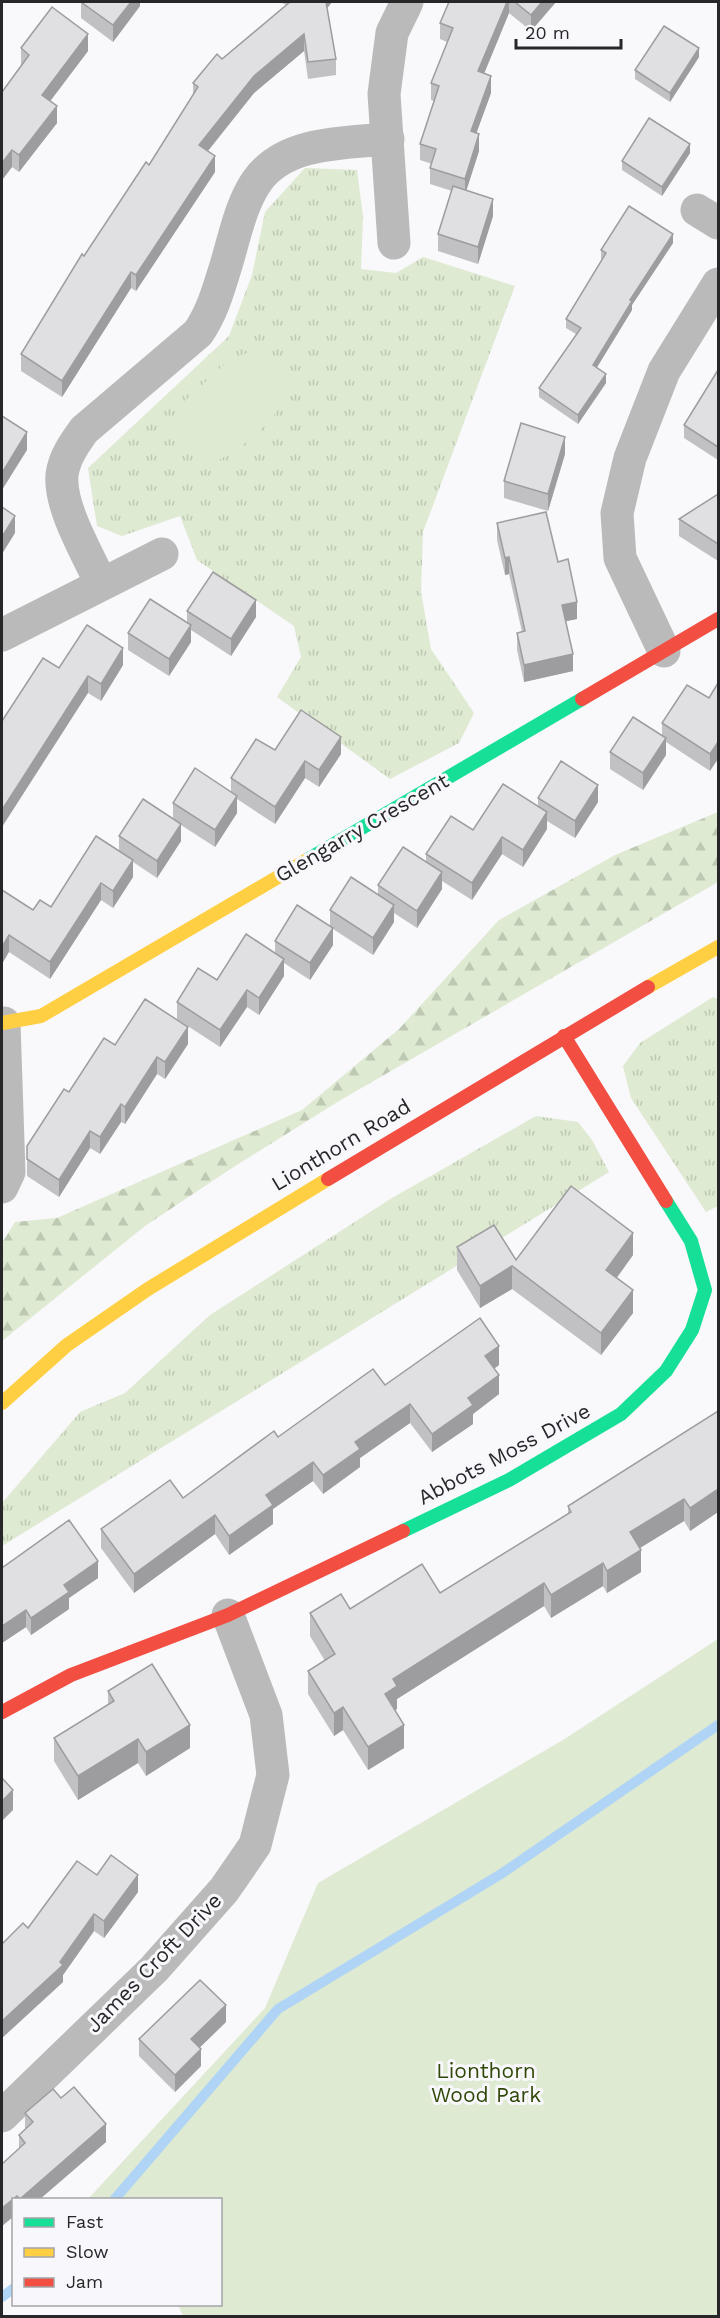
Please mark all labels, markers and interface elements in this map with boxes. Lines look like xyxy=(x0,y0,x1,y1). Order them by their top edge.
scale bar xyxy=(516,12,621,50)
text: 20 m xyxy=(525,22,570,43)
street label: Glengarry Crescent xyxy=(271,768,453,887)
street label: Lionthorn Road xyxy=(267,1093,415,1196)
street label: Abbots Moss Drive xyxy=(413,1398,594,1510)
street label: James Croft Drive xyxy=(81,1888,227,2038)
park label: Lionthorn Wood Park xyxy=(431,2058,541,2107)
legend xyxy=(12,2198,222,2306)
text: Fast xyxy=(66,2211,104,2232)
text: Slow xyxy=(66,2241,109,2262)
text: Jam xyxy=(66,2271,103,2292)

